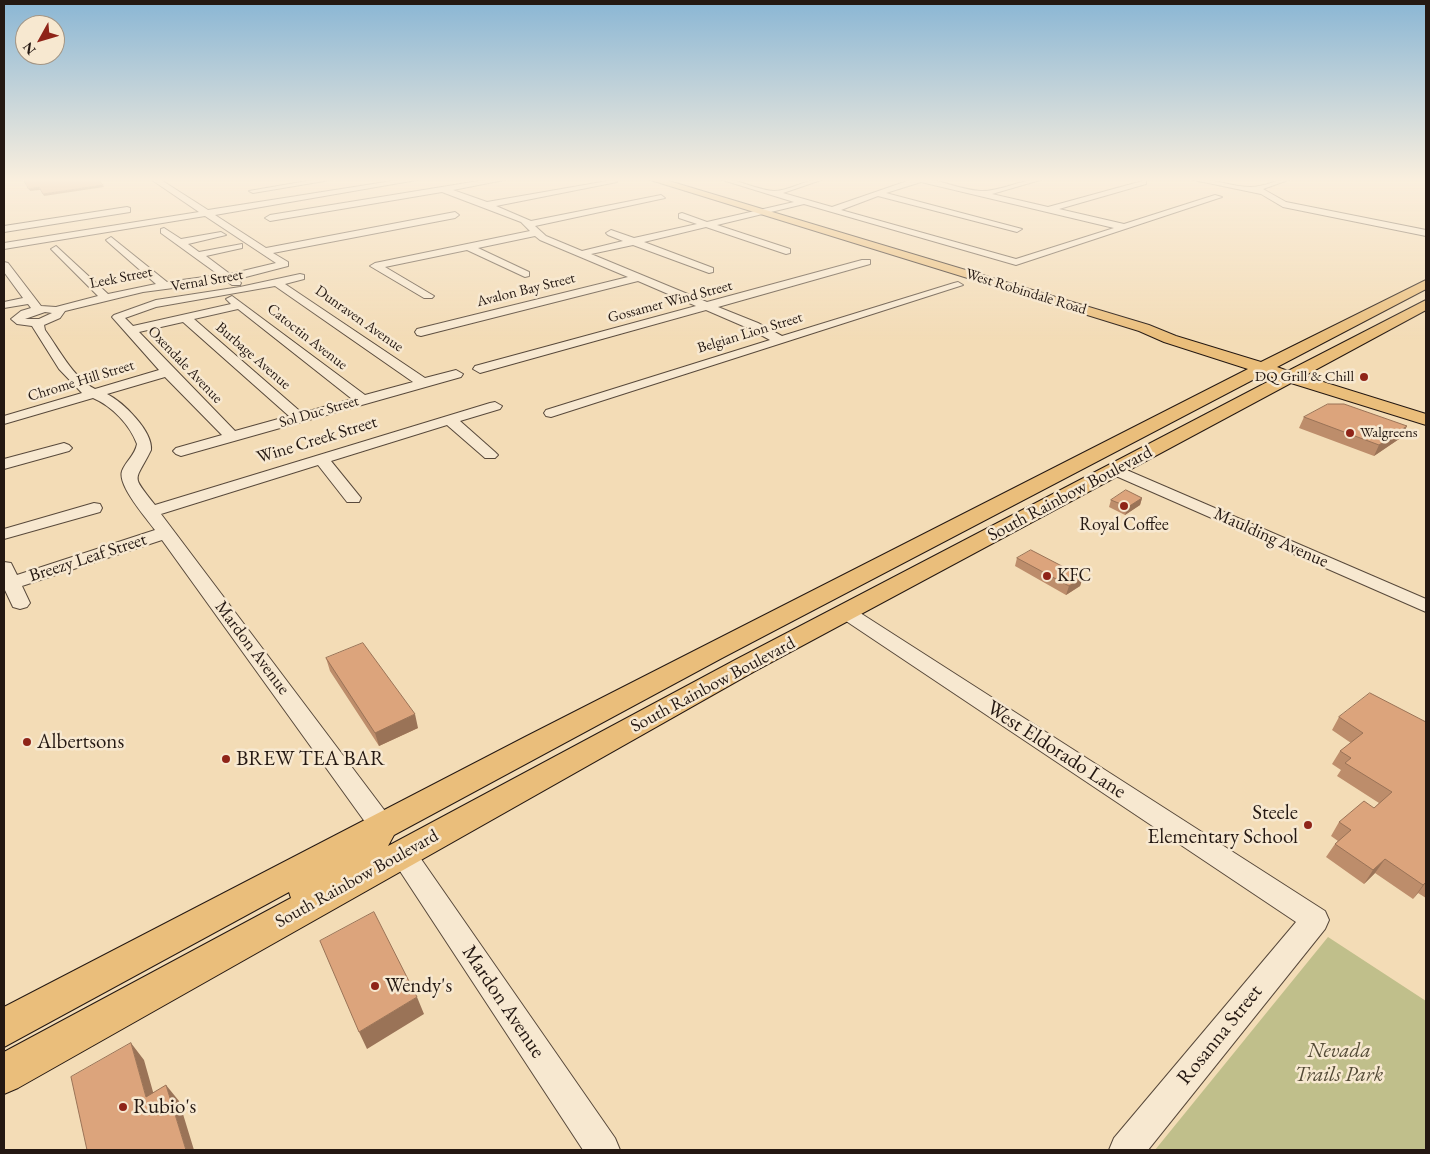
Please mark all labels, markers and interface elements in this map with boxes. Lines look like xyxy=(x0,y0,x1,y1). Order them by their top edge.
north arrow xyxy=(15,15,65,65)
text: N xyxy=(19,39,40,59)
street label: Leek Street xyxy=(88,263,154,293)
street label: West Robindale Road xyxy=(963,265,1089,319)
street label: Vernal Street xyxy=(170,266,244,296)
street label: Avalon Bay Street xyxy=(475,269,577,311)
street label: Gossamer Wind Street xyxy=(606,277,734,327)
street label: Dunraven Avenue xyxy=(311,282,407,356)
street label: Catoctin Avenue xyxy=(263,300,351,374)
street label: Belgian Lion Street xyxy=(695,308,805,358)
street label: Burbage Avenue xyxy=(212,319,294,393)
street label: Oxendale Avenue xyxy=(144,323,226,407)
street label: Chrome Hill Street xyxy=(26,356,136,406)
place label: DQ Grill & Chill xyxy=(1255,368,1354,386)
marker: DQ Grill & Chill xyxy=(1358,371,1370,383)
street label: Sol Duc Street xyxy=(277,392,361,432)
street label: Wine Creek Street xyxy=(254,411,380,469)
place label: Walgreens xyxy=(1360,424,1418,442)
marker: Walgreens xyxy=(1344,427,1356,439)
street label: South Rainbow Boulevard xyxy=(984,441,1156,547)
marker: Royal Coffee xyxy=(1118,500,1130,512)
street label: Maulding Avenue xyxy=(1210,503,1332,573)
place label: Royal Coffee xyxy=(1079,514,1169,536)
street label: Breezy Leaf Street xyxy=(27,529,149,587)
place label: KFC xyxy=(1057,565,1091,587)
marker: KFC xyxy=(1041,570,1053,582)
street label: Mardon Avenue xyxy=(210,597,294,699)
street label: South Rainbow Boulevard xyxy=(627,632,799,738)
street label: West Eldorado Lane xyxy=(981,695,1131,805)
place label: Albertsons xyxy=(37,729,124,755)
marker: Albertsons xyxy=(21,736,33,748)
place label: BREW TEA BAR xyxy=(236,746,385,772)
marker: BREW TEA BAR xyxy=(220,753,232,765)
place label: Steele Elementary School xyxy=(1147,800,1298,850)
marker: Steele Elementary School xyxy=(1302,819,1314,831)
street label: South Rainbow Boulevard xyxy=(272,825,442,933)
street label: Mardon Avenue xyxy=(456,941,550,1063)
place label: Wendy's xyxy=(385,973,452,999)
marker: Wendy's xyxy=(369,980,381,992)
street label: Rosanna Street xyxy=(1172,980,1268,1090)
park label: Nevada Trails Park xyxy=(1295,1038,1383,1088)
place label: Rubio's xyxy=(133,1094,196,1120)
marker: Rubio's xyxy=(117,1101,129,1113)

